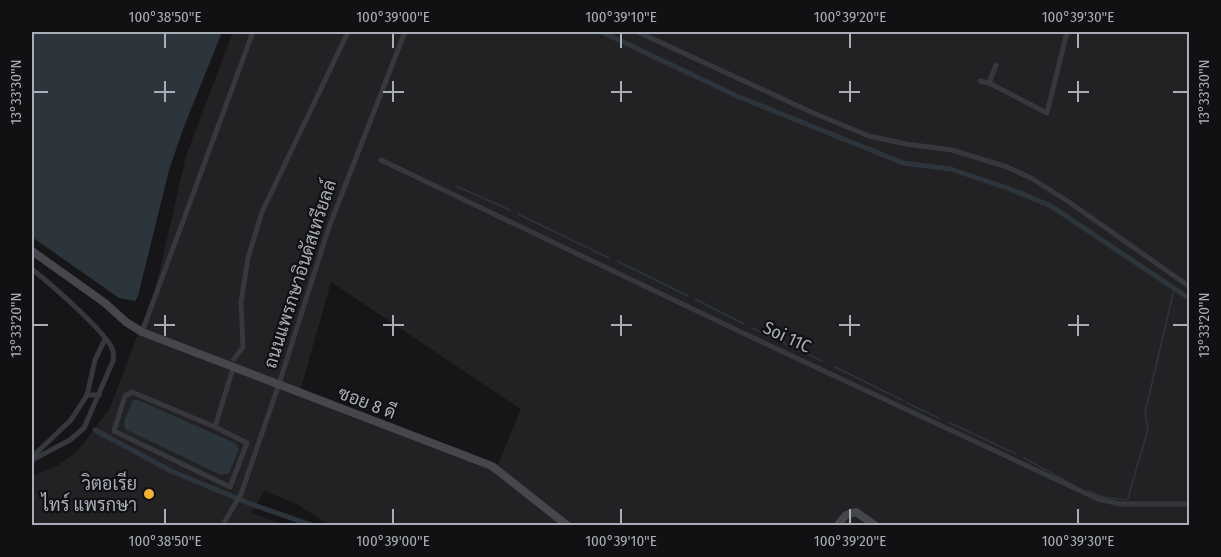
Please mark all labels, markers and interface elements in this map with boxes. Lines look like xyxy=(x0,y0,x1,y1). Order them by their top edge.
text: 100°38'50"E xyxy=(129,8,201,26)
text: 100°39'00"E xyxy=(356,8,430,26)
text: 100°39'10"E xyxy=(585,8,657,26)
text: 100°39'20"E xyxy=(814,8,886,26)
text: 100°39'30"E xyxy=(1042,8,1114,26)
text: 13°33'30"N xyxy=(7,59,25,125)
text: 13°33'30"N xyxy=(1195,59,1213,125)
street label: ถนนแพรกษาอินดัสเทรียลล์ xyxy=(257,176,341,371)
text: 13°33'20"N xyxy=(7,292,25,358)
text: 13°33'20"N xyxy=(1195,292,1213,358)
street label: Soi 11C xyxy=(760,316,814,358)
street label: ซอย 8 ดี xyxy=(335,380,400,424)
place label: วิตอเรีย ไทร์ แพรกษา xyxy=(40,471,137,516)
marker: วิตอเรีย ไทร์ แพรกษา xyxy=(142,487,156,501)
text: 100°38'50"E xyxy=(129,532,201,550)
text: 100°39'00"E xyxy=(356,532,430,550)
text: 100°39'10"E xyxy=(585,532,657,550)
text: 100°39'20"E xyxy=(814,532,886,550)
text: 100°39'30"E xyxy=(1042,532,1114,550)

